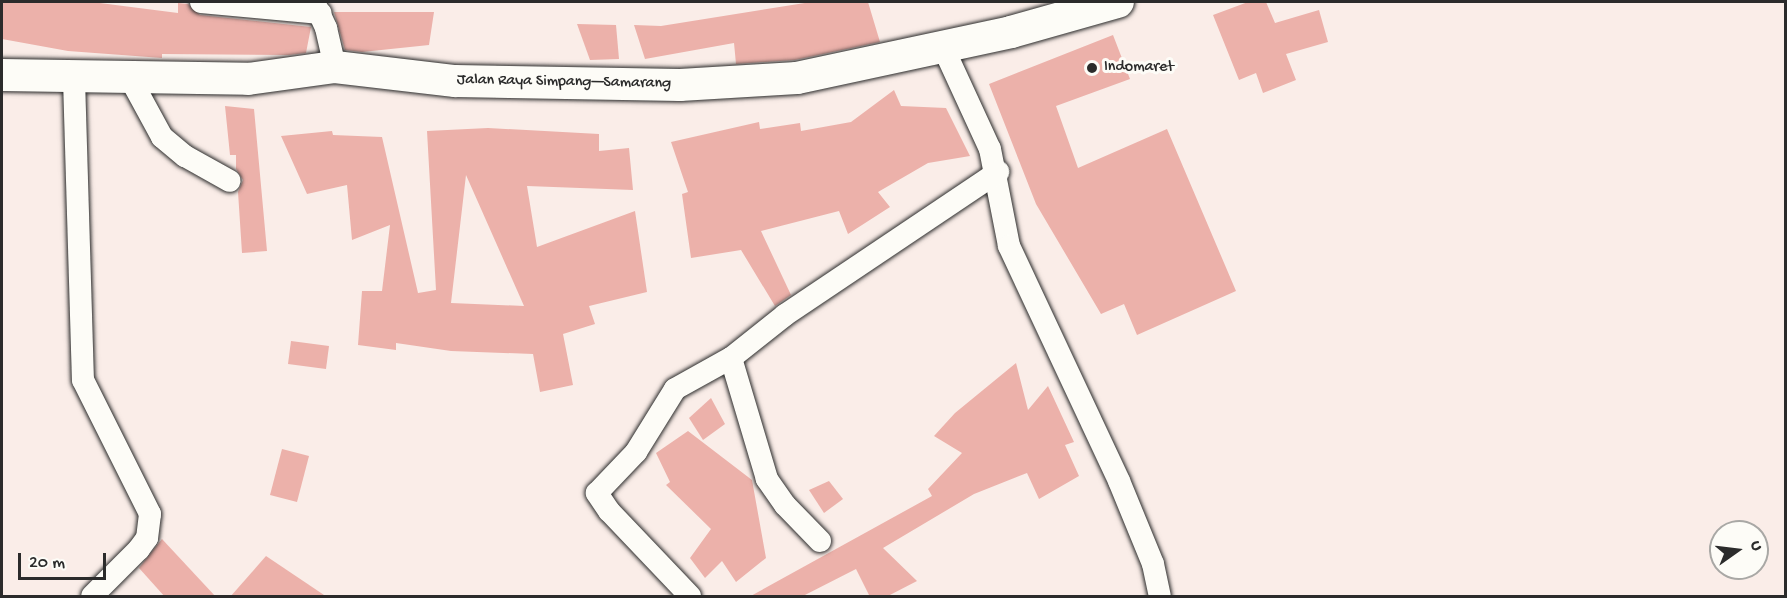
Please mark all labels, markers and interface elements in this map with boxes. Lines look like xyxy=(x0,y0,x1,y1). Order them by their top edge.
place label: Indomaret xyxy=(1104,58,1174,78)
marker: Indomaret xyxy=(1085,61,1099,75)
street label: Jalan Raya Simpang—Samarang xyxy=(457,72,671,94)
north arrow xyxy=(1709,520,1769,580)
text: U xyxy=(1745,539,1765,553)
scale bar xyxy=(21,541,110,579)
text: 20 m xyxy=(29,553,65,574)

